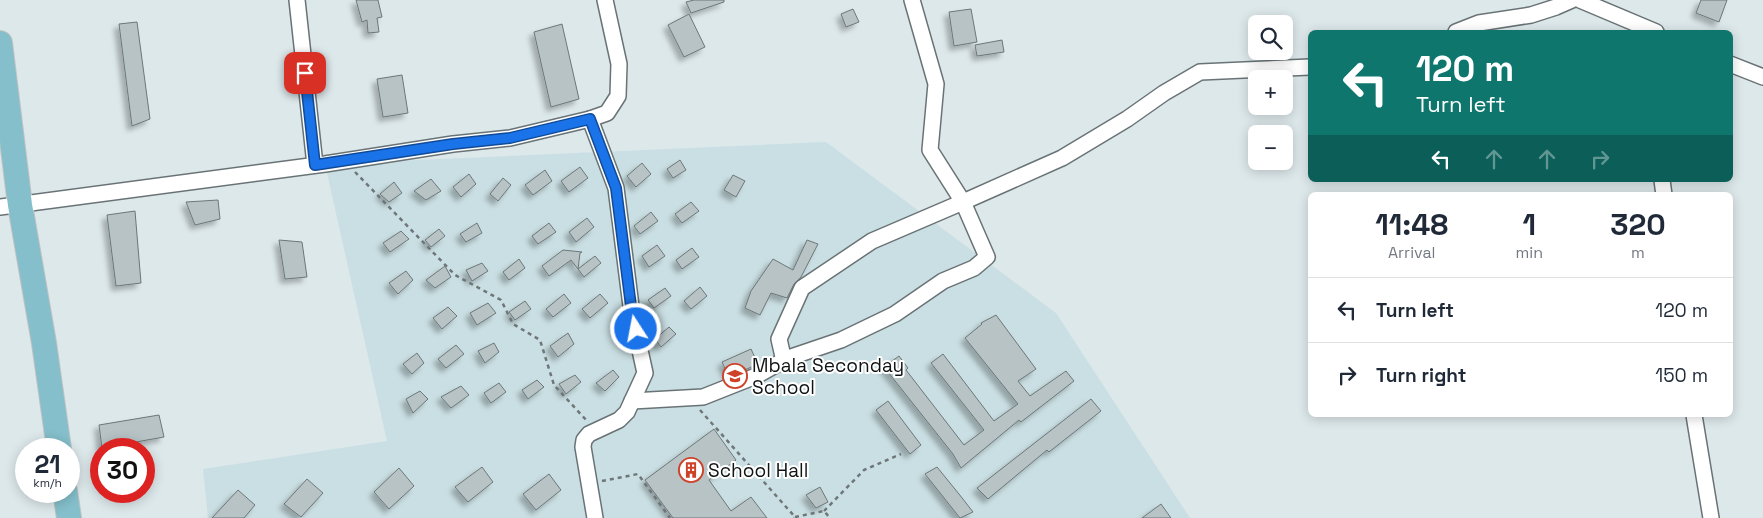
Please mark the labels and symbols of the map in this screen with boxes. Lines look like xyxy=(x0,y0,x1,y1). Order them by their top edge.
pin xyxy=(284,52,326,94)
position arrow xyxy=(609,302,661,354)
place label: Mbala Seconday School xyxy=(752,353,904,400)
school or university icon: Mbala Seconday School xyxy=(722,363,748,389)
speed limit sign: 30 xyxy=(90,438,155,503)
building icon: School Hall xyxy=(678,457,704,483)
place label: School Hall xyxy=(708,458,808,483)

